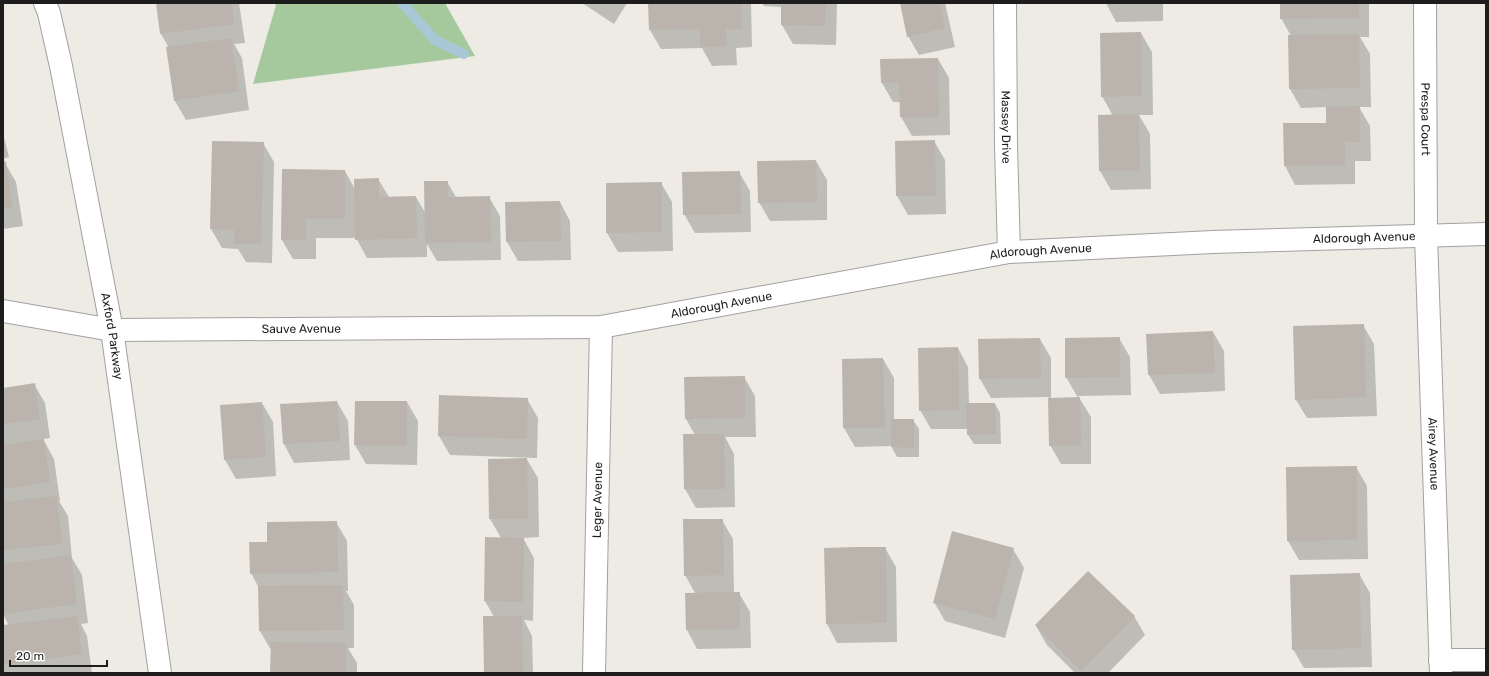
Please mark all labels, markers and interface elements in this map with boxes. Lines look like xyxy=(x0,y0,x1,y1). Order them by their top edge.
street label: Prespa Court xyxy=(1418,82,1433,156)
street label: Massey Drive xyxy=(999,90,1014,164)
street label: Aldorough Avenue xyxy=(1313,229,1416,246)
street label: Aldorough Avenue xyxy=(988,241,1092,262)
street label: Aldorough Avenue xyxy=(670,289,773,321)
street label: Axford Parkway xyxy=(98,291,126,381)
street label: Sauve Avenue xyxy=(262,322,341,336)
street label: Airey Avenue xyxy=(1425,417,1442,491)
street label: Leger Avenue xyxy=(590,461,605,538)
scale bar xyxy=(10,642,107,668)
text: 20 m xyxy=(16,649,44,663)

